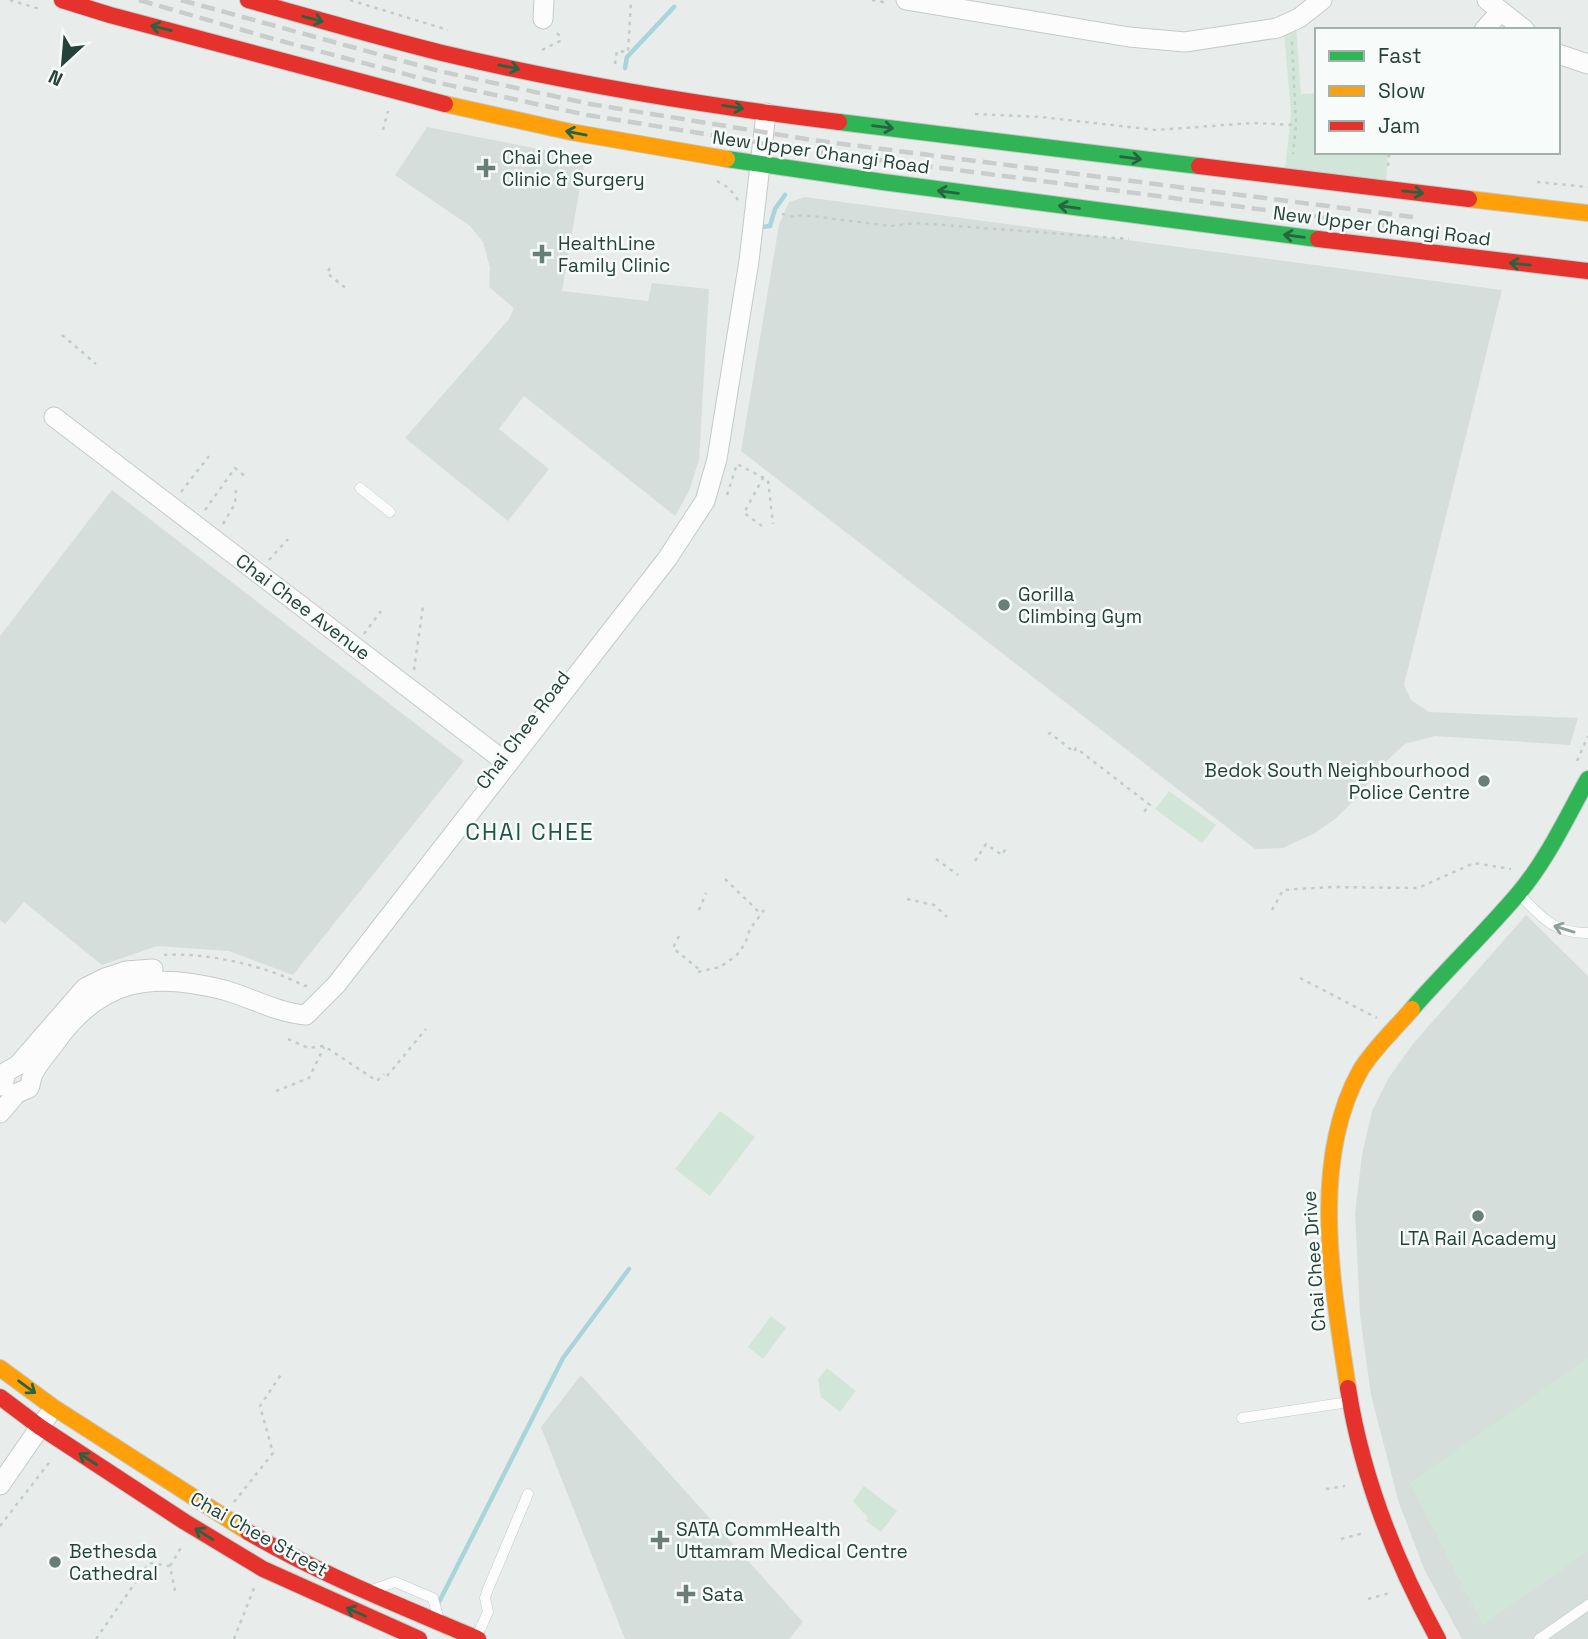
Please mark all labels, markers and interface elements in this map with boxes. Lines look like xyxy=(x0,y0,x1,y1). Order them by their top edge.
one-way arrow xyxy=(301,13,324,26)
one-way arrow xyxy=(150,21,173,34)
north arrow xyxy=(28,28,98,98)
legend xyxy=(1315,28,1560,154)
text: Fast xyxy=(1378,42,1422,69)
one-way arrow xyxy=(497,61,520,75)
text: N xyxy=(45,64,67,92)
text: Slow xyxy=(1378,77,1426,104)
one-way arrow xyxy=(721,101,744,114)
text: Jam xyxy=(1378,112,1420,139)
one-way arrow xyxy=(871,121,894,134)
street label: New Upper Changi Road xyxy=(711,124,931,180)
one-way arrow xyxy=(565,125,588,139)
place label: Chai Chee Clinic & Surgery xyxy=(502,145,645,192)
one-way arrow xyxy=(1120,151,1142,164)
marker: Chai Chee Clinic & Surgery xyxy=(476,158,496,178)
one-way arrow xyxy=(938,185,960,198)
one-way arrow xyxy=(1401,186,1424,199)
street label: New Upper Changi Road xyxy=(1272,200,1492,252)
one-way arrow xyxy=(1058,201,1081,214)
one-way arrow xyxy=(1283,230,1306,243)
place label: HealthLine Family Clinic xyxy=(558,231,670,278)
marker: HealthLine Family Clinic xyxy=(532,244,552,264)
one-way arrow xyxy=(1509,257,1532,270)
street label: Chai Chee Avenue xyxy=(231,548,375,666)
place label: Gorilla Climbing Gym xyxy=(1018,582,1142,629)
marker: Gorilla Climbing Gym xyxy=(996,597,1012,613)
street label: Chai Chee Road xyxy=(470,666,576,794)
place label: Bedok South Neighbourhood Police Centre xyxy=(1204,758,1470,805)
marker: Bedok South Neighbourhood Police Centre xyxy=(1476,773,1492,789)
district label: CHAI CHEE xyxy=(465,817,595,847)
one-way arrow xyxy=(1554,922,1576,935)
street label: Chai Chee Drive xyxy=(1297,1190,1331,1332)
marker: LTA Rail Academy xyxy=(1470,1208,1486,1224)
place label: LTA Rail Academy xyxy=(1399,1226,1557,1251)
one-way arrow xyxy=(17,1380,36,1394)
one-way arrow xyxy=(79,1451,99,1465)
street label: Chai Chee Street xyxy=(186,1486,332,1582)
place label: SATA CommHealth Uttamram Medical Centre xyxy=(676,1517,908,1564)
one-way arrow xyxy=(195,1527,214,1542)
marker: SATA CommHealth Uttamram Medical Centre xyxy=(650,1530,670,1550)
place label: Bethesda Cathedral xyxy=(69,1539,158,1586)
marker: Bethesda Cathedral xyxy=(47,1554,63,1570)
place label: Sata xyxy=(702,1582,744,1607)
marker: Sata xyxy=(676,1584,696,1604)
one-way arrow xyxy=(346,1605,367,1618)

